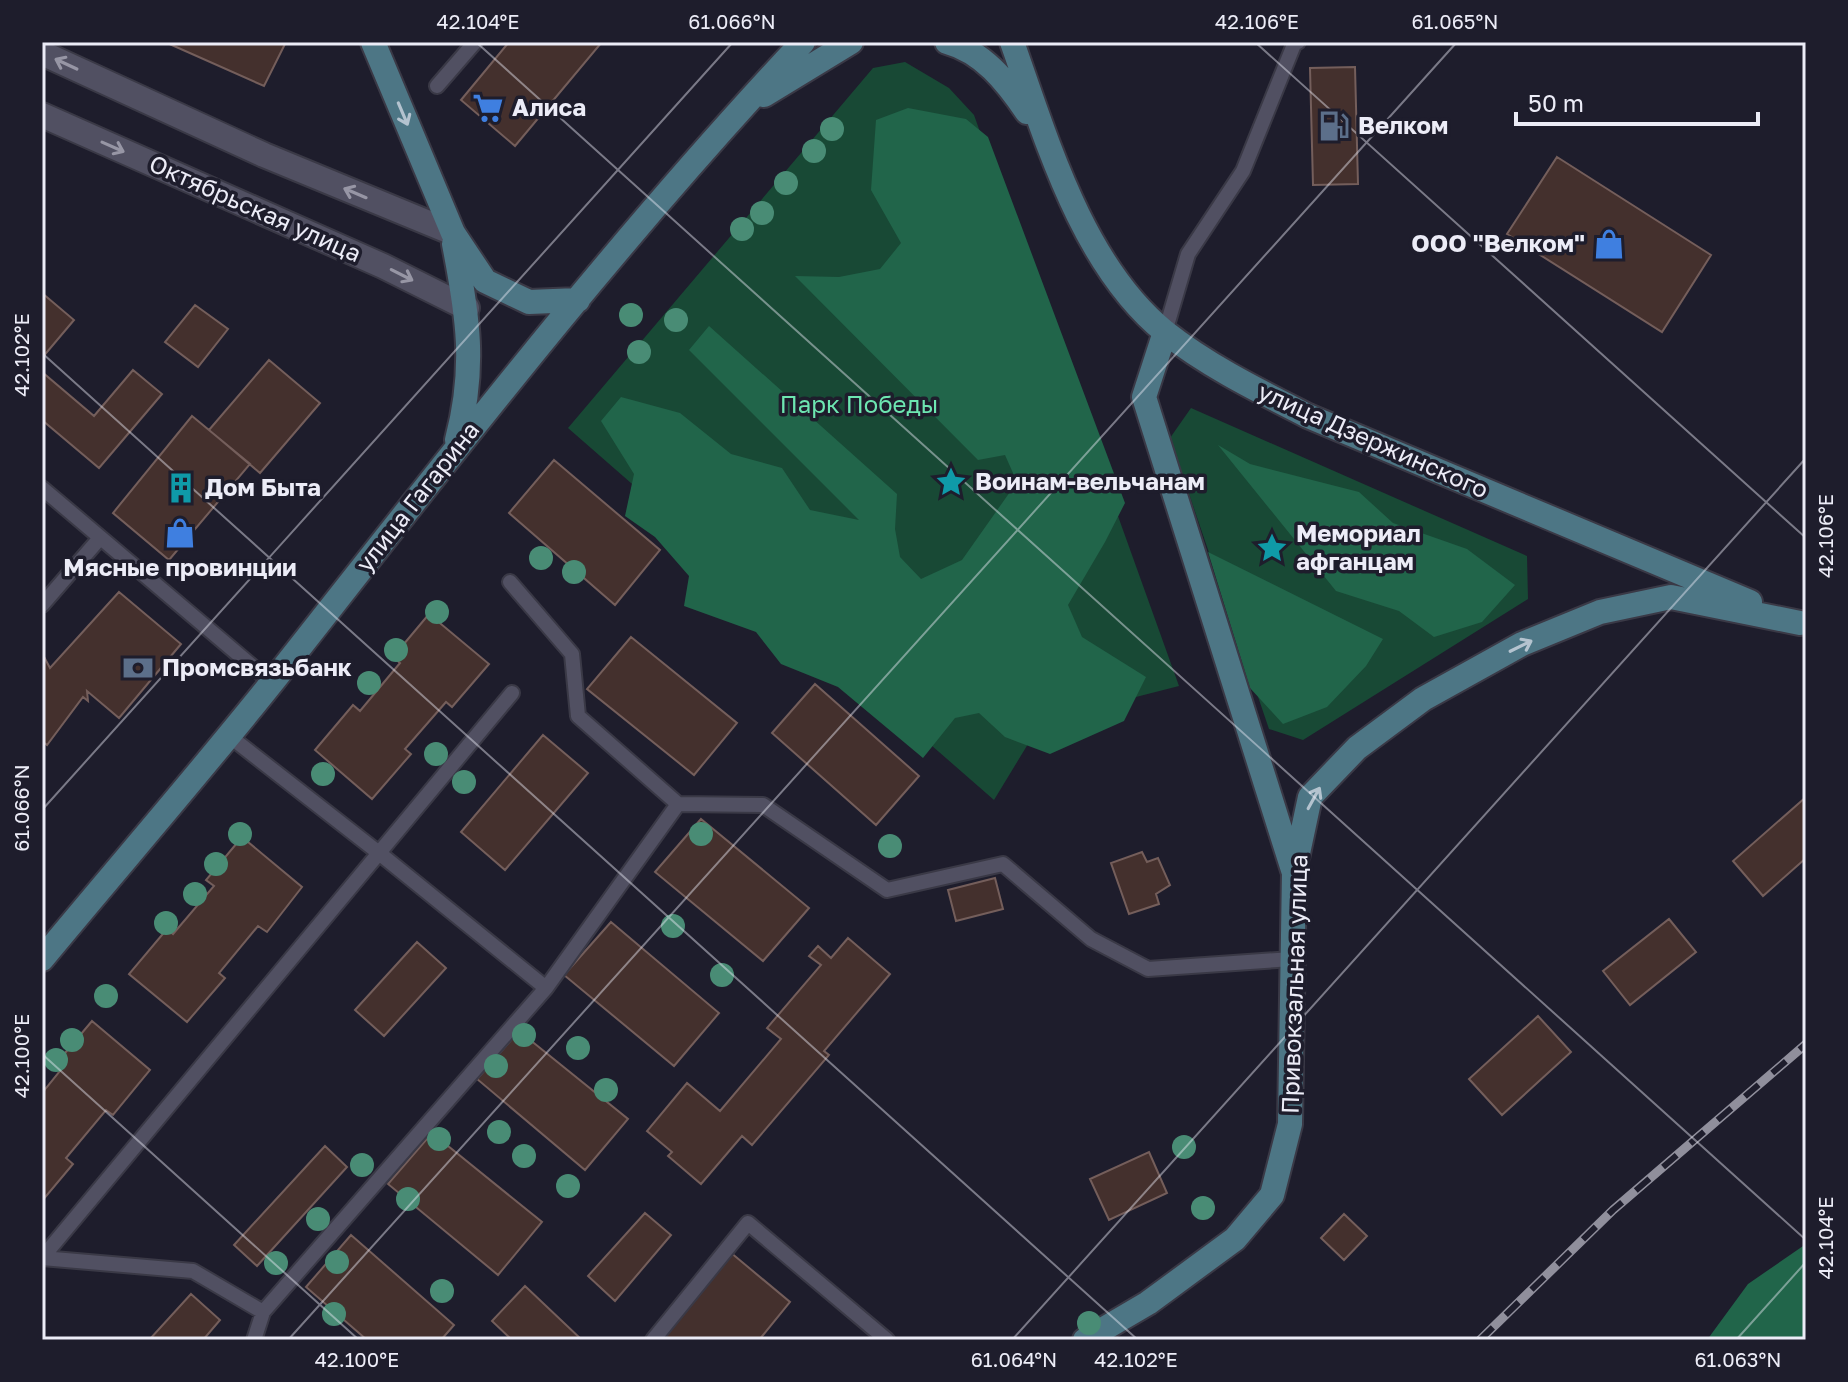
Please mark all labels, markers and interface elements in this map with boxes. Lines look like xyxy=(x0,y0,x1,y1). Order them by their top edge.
text: 42.104°E xyxy=(436,9,520,33)
text: 61.066°N xyxy=(688,9,776,33)
text: 42.106°E xyxy=(1215,9,1299,33)
text: 61.065°N xyxy=(1412,9,1498,33)
one-way arrow xyxy=(54,56,78,71)
scale bar xyxy=(1516,76,1758,126)
text: 50 m xyxy=(1528,88,1584,117)
supermarket icon: Алиса xyxy=(471,91,505,125)
place label: Алиса xyxy=(512,92,586,121)
one-way arrow xyxy=(397,101,412,126)
fuel station icon: Велком xyxy=(1317,109,1351,143)
place label: Велком xyxy=(1358,110,1448,139)
one-way arrow xyxy=(101,140,125,155)
street label: Октябрьская улица xyxy=(145,148,366,267)
one-way arrow xyxy=(343,184,368,199)
shop icon: ООО "Велком" xyxy=(1592,227,1626,261)
place label: ООО "Велком" xyxy=(1411,228,1585,257)
one-way arrow xyxy=(389,268,413,284)
text: 42.102°E xyxy=(9,313,33,397)
street label: улица Дзержинского xyxy=(1254,376,1493,503)
park label: Парк Победы xyxy=(780,389,938,418)
street label: улица Гагарина xyxy=(349,415,484,577)
place icon: Воинам-вельчанам xyxy=(934,465,968,499)
place label: Воинам-вельчанам xyxy=(975,466,1205,495)
building icon: Дом Быта xyxy=(164,471,198,505)
place label: Дом Быта xyxy=(205,472,321,501)
text: 42.106°E xyxy=(1813,494,1837,578)
shop icon: Мясные провинции xyxy=(163,516,197,550)
place label: Мемориал афганцам xyxy=(1296,518,1421,575)
place icon: Мемориал афганцам xyxy=(1255,531,1289,565)
place label: Мясные провинции xyxy=(63,552,297,581)
one-way arrow xyxy=(1509,638,1533,653)
bank icon: Промсвязьбанк xyxy=(121,651,155,685)
place label: Промсвязьбанк xyxy=(162,652,352,681)
text: 61.066°N xyxy=(9,764,33,852)
one-way arrow xyxy=(1307,786,1323,810)
street label: Привокзальная улица xyxy=(1274,854,1313,1114)
text: 42.100°E xyxy=(9,1014,33,1098)
text: 42.104°E xyxy=(1813,1196,1837,1280)
text: 42.100°E xyxy=(315,1347,399,1371)
text: 61.064°N xyxy=(971,1347,1057,1371)
text: 42.102°E xyxy=(1094,1347,1178,1371)
text: 61.063°N xyxy=(1695,1347,1782,1371)

